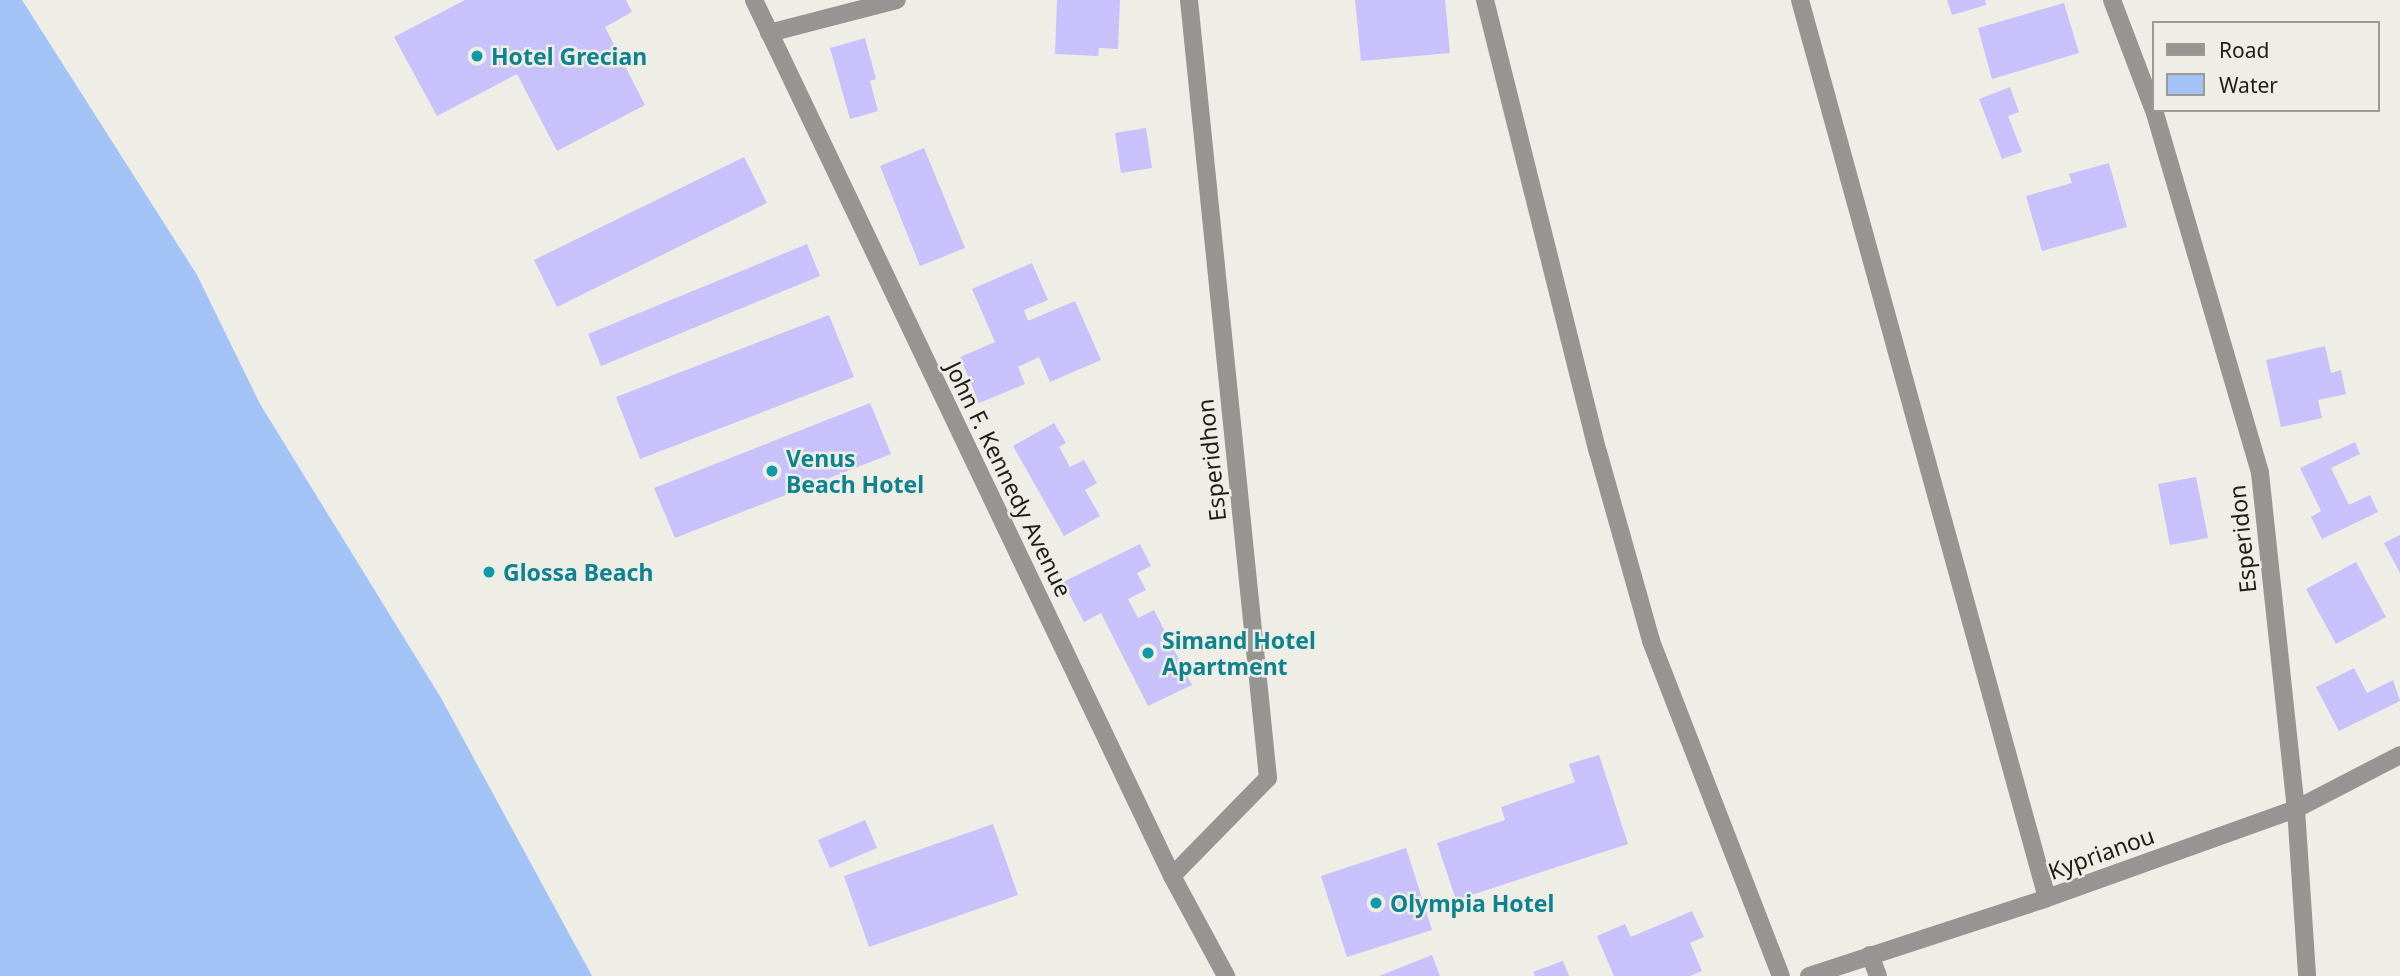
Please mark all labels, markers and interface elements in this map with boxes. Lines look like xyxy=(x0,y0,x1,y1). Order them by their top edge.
legend xyxy=(2152,21,2379,112)
text: Road xyxy=(2219,36,2269,64)
place label: Hotel Grecian xyxy=(491,42,647,70)
marker: Hotel Grecian xyxy=(469,48,485,64)
text: Water xyxy=(2219,71,2278,99)
street label: John F. Kennedy Avenue xyxy=(940,357,1078,601)
street label: Esperidhon xyxy=(1191,397,1231,523)
place label: Venus Beach Hotel xyxy=(786,444,924,498)
marker: Venus Beach Hotel xyxy=(764,463,780,479)
street label: Esperidon xyxy=(2223,484,2261,594)
place label: Glossa Beach xyxy=(503,558,653,586)
marker: Glossa Beach xyxy=(481,564,497,580)
place label: Simand Hotel Apartment xyxy=(1162,626,1316,680)
marker: Simand Hotel Apartment xyxy=(1140,645,1156,661)
street label: Kyprianou xyxy=(2044,821,2158,885)
place label: Olympia Hotel xyxy=(1390,889,1554,917)
marker: Olympia Hotel xyxy=(1368,895,1384,911)

